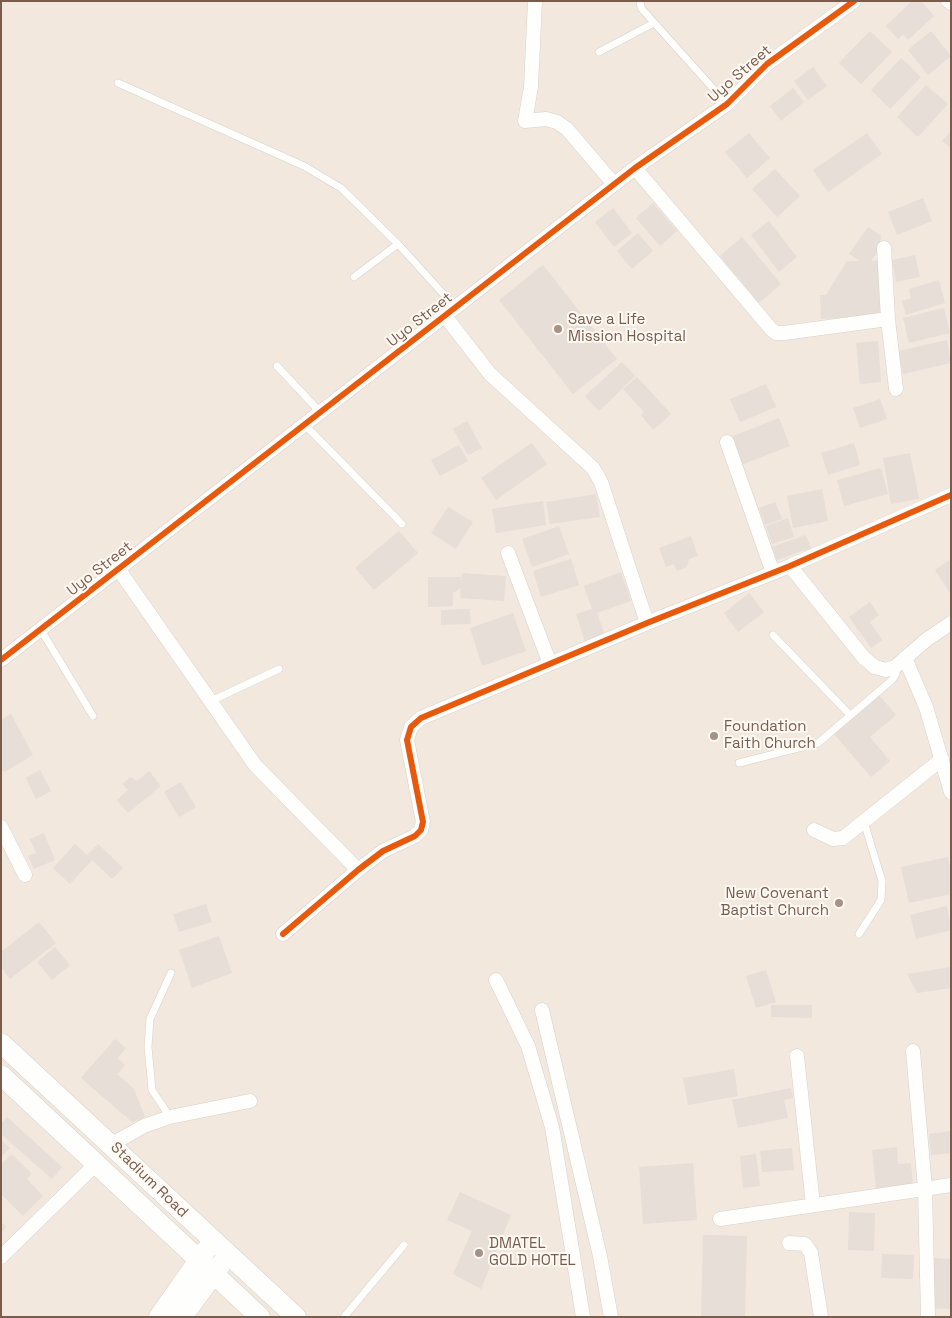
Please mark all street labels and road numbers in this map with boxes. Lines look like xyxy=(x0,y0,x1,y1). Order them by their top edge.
street label: Uyo Street xyxy=(705,42,775,106)
street label: Uyo Street xyxy=(384,289,456,351)
street label: Uyo Street xyxy=(64,538,136,600)
street label: Stadium Road xyxy=(107,1139,191,1221)

